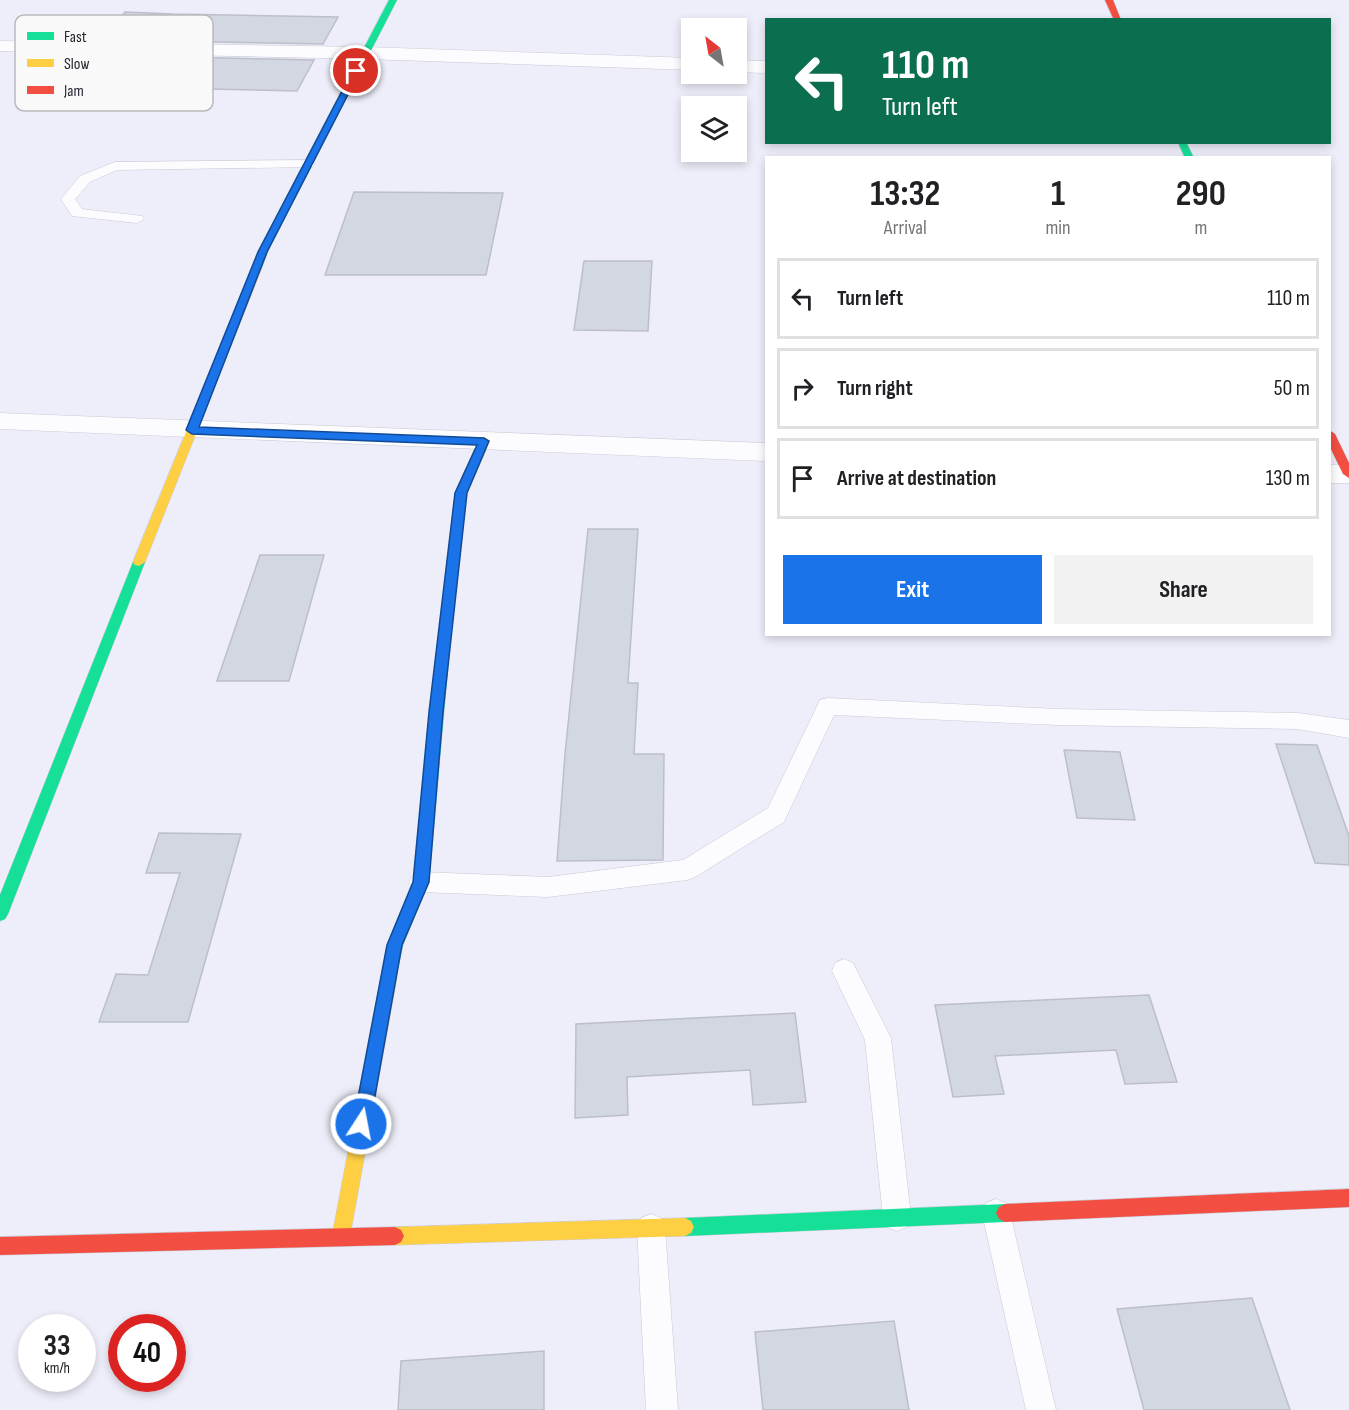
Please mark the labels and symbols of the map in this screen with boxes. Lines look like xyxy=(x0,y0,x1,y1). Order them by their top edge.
legend xyxy=(15,15,213,111)
north arrow xyxy=(681,18,747,84)
text: Fast xyxy=(64,28,87,47)
pin xyxy=(330,45,381,96)
text: Slow xyxy=(64,55,89,74)
text: Jam xyxy=(63,82,84,101)
position arrow xyxy=(329,1092,393,1156)
speed limit sign: 40 xyxy=(108,1314,186,1392)

